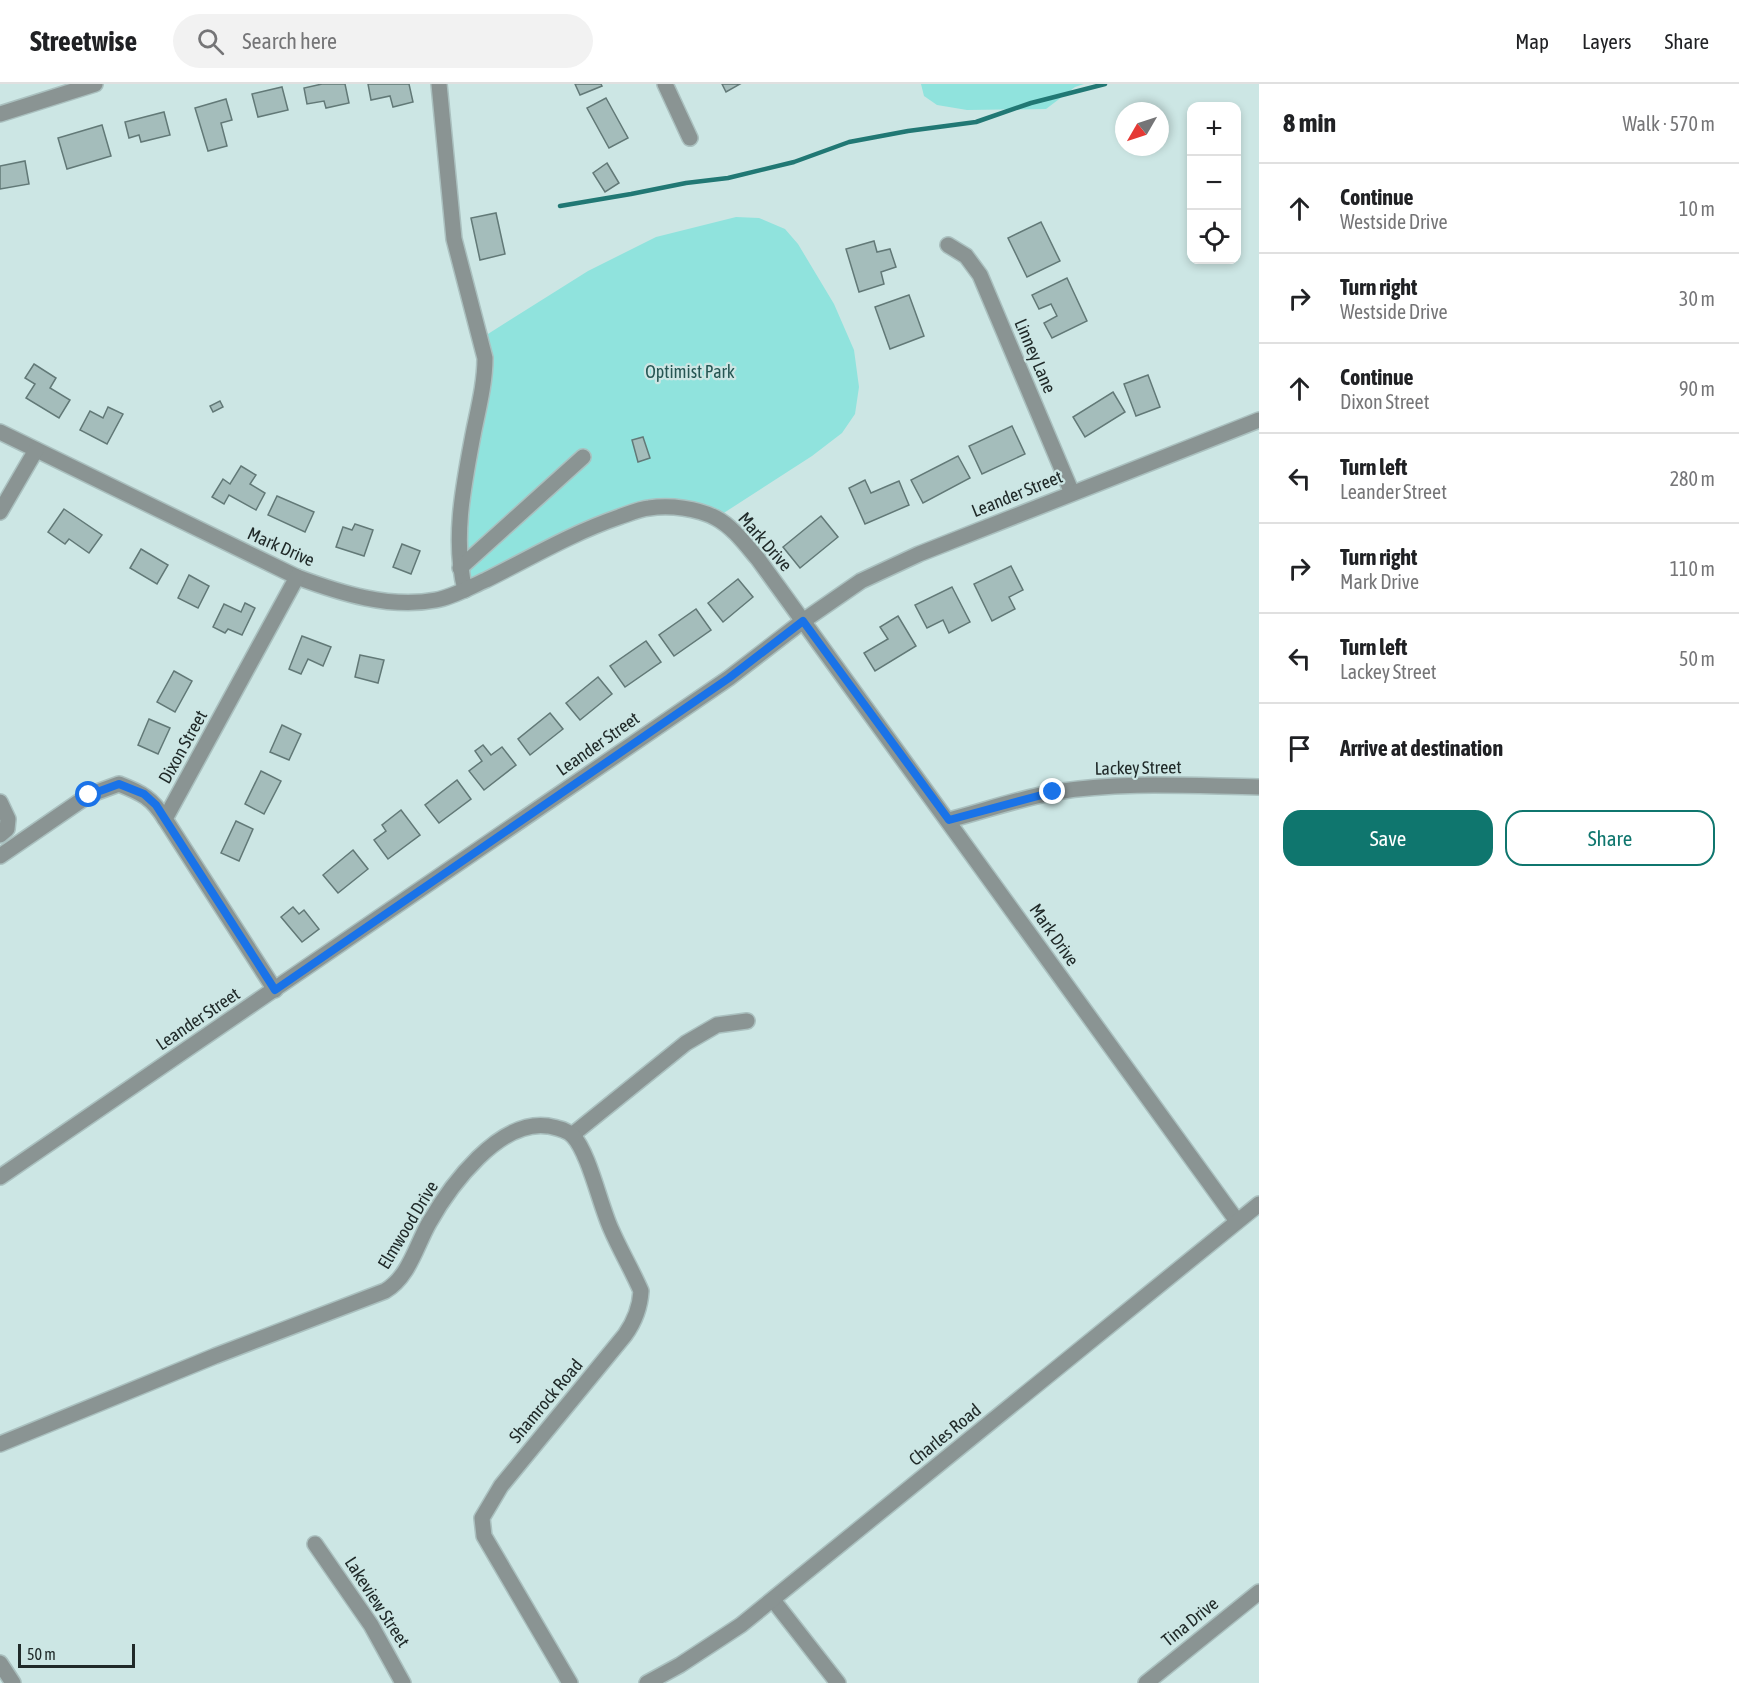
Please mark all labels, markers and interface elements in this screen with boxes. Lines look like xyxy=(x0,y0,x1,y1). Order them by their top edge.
search box xyxy=(173,14,593,68)
text: Streetwise xyxy=(30,25,137,57)
icon: search xyxy=(194,25,227,58)
text: Search here xyxy=(242,28,337,54)
text: Map xyxy=(1515,29,1549,53)
text: Layers xyxy=(1582,29,1632,53)
text: Share xyxy=(1665,29,1709,53)
north arrow xyxy=(1115,102,1169,156)
map controls xyxy=(1187,102,1241,264)
button: + xyxy=(1187,102,1241,156)
text: 8 min xyxy=(1283,108,1336,138)
text: Walk · 570 m xyxy=(1623,112,1715,135)
button: − xyxy=(1187,156,1241,210)
text: Continue xyxy=(1340,184,1414,210)
icon: ahead xyxy=(1283,192,1316,225)
text: 10 m xyxy=(1679,197,1715,220)
button: locate xyxy=(1187,210,1241,264)
text: Westside Drive xyxy=(1340,210,1448,233)
text: Turn right xyxy=(1340,274,1417,300)
icon: right xyxy=(1283,282,1316,315)
text: 30 m xyxy=(1679,287,1715,310)
text: Westside Drive xyxy=(1340,300,1448,323)
street label: Linney Lane xyxy=(1010,315,1060,396)
park label: Optimist Park xyxy=(645,361,735,382)
text: Continue xyxy=(1340,364,1414,390)
icon: ahead xyxy=(1283,372,1316,405)
text: 90 m xyxy=(1679,377,1715,400)
text: Dixon Street xyxy=(1340,390,1429,413)
text: Turn left xyxy=(1340,454,1407,480)
icon: left xyxy=(1283,462,1316,495)
street label: Leander Street xyxy=(968,466,1065,521)
text: 280 m xyxy=(1670,467,1715,490)
text: Leander Street xyxy=(1340,480,1447,503)
street label: Mark Drive xyxy=(734,508,797,575)
street label: Mark Drive xyxy=(244,522,318,571)
text: Turn right xyxy=(1340,544,1417,570)
icon: right xyxy=(1283,552,1316,585)
text: 110 m xyxy=(1670,557,1715,580)
text: Mark Drive xyxy=(1340,570,1419,593)
text: Turn left xyxy=(1340,634,1407,660)
icon: left xyxy=(1283,642,1316,675)
text: 50 m xyxy=(1679,647,1715,670)
text: Lackey Street xyxy=(1340,660,1437,683)
street label: Dixon Street xyxy=(154,706,211,787)
street label: Leander Street xyxy=(552,707,643,780)
icon: arrive xyxy=(1283,732,1316,765)
text: Arrive at destination xyxy=(1340,735,1503,761)
street label: Lackey Street xyxy=(1094,756,1182,779)
route end xyxy=(1039,778,1065,804)
route start xyxy=(75,781,101,807)
button: Save xyxy=(1283,810,1493,866)
button: Share xyxy=(1505,810,1715,866)
street label: Mark Drive xyxy=(1025,900,1083,970)
street label: Leander Street xyxy=(152,983,243,1054)
street label: Elmwood Drive xyxy=(373,1177,442,1273)
street label: Shamrock Road xyxy=(505,1355,587,1447)
street label: Charles Road xyxy=(904,1399,985,1470)
street label: Lakeview Street xyxy=(341,1553,414,1651)
street label: Tina Drive xyxy=(1157,1593,1222,1651)
scale bar xyxy=(18,1641,135,1668)
text: 50 m xyxy=(27,1645,56,1663)

